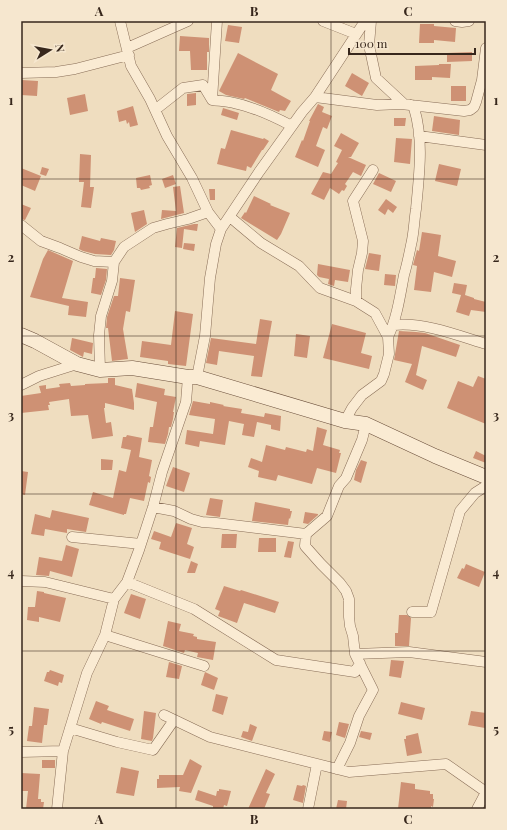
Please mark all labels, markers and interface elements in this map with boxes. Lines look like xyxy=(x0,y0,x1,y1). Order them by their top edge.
text: A xyxy=(94,2,104,19)
text: B xyxy=(250,2,259,19)
text: C xyxy=(403,2,413,19)
north arrow xyxy=(30,30,70,70)
scale bar xyxy=(349,30,475,56)
text: 100 m xyxy=(355,35,388,51)
text: N xyxy=(52,43,68,53)
text: 1 xyxy=(9,91,14,108)
text: 1 xyxy=(494,91,499,108)
text: 2 xyxy=(8,248,15,265)
text: 2 xyxy=(493,248,500,265)
text: 3 xyxy=(8,406,14,423)
text: 3 xyxy=(493,406,499,423)
text: 4 xyxy=(8,563,15,580)
text: 4 xyxy=(493,563,500,580)
text: 5 xyxy=(8,720,14,737)
text: 5 xyxy=(493,720,499,737)
text: A xyxy=(94,810,104,827)
text: B xyxy=(250,810,259,827)
text: C xyxy=(403,810,413,827)

